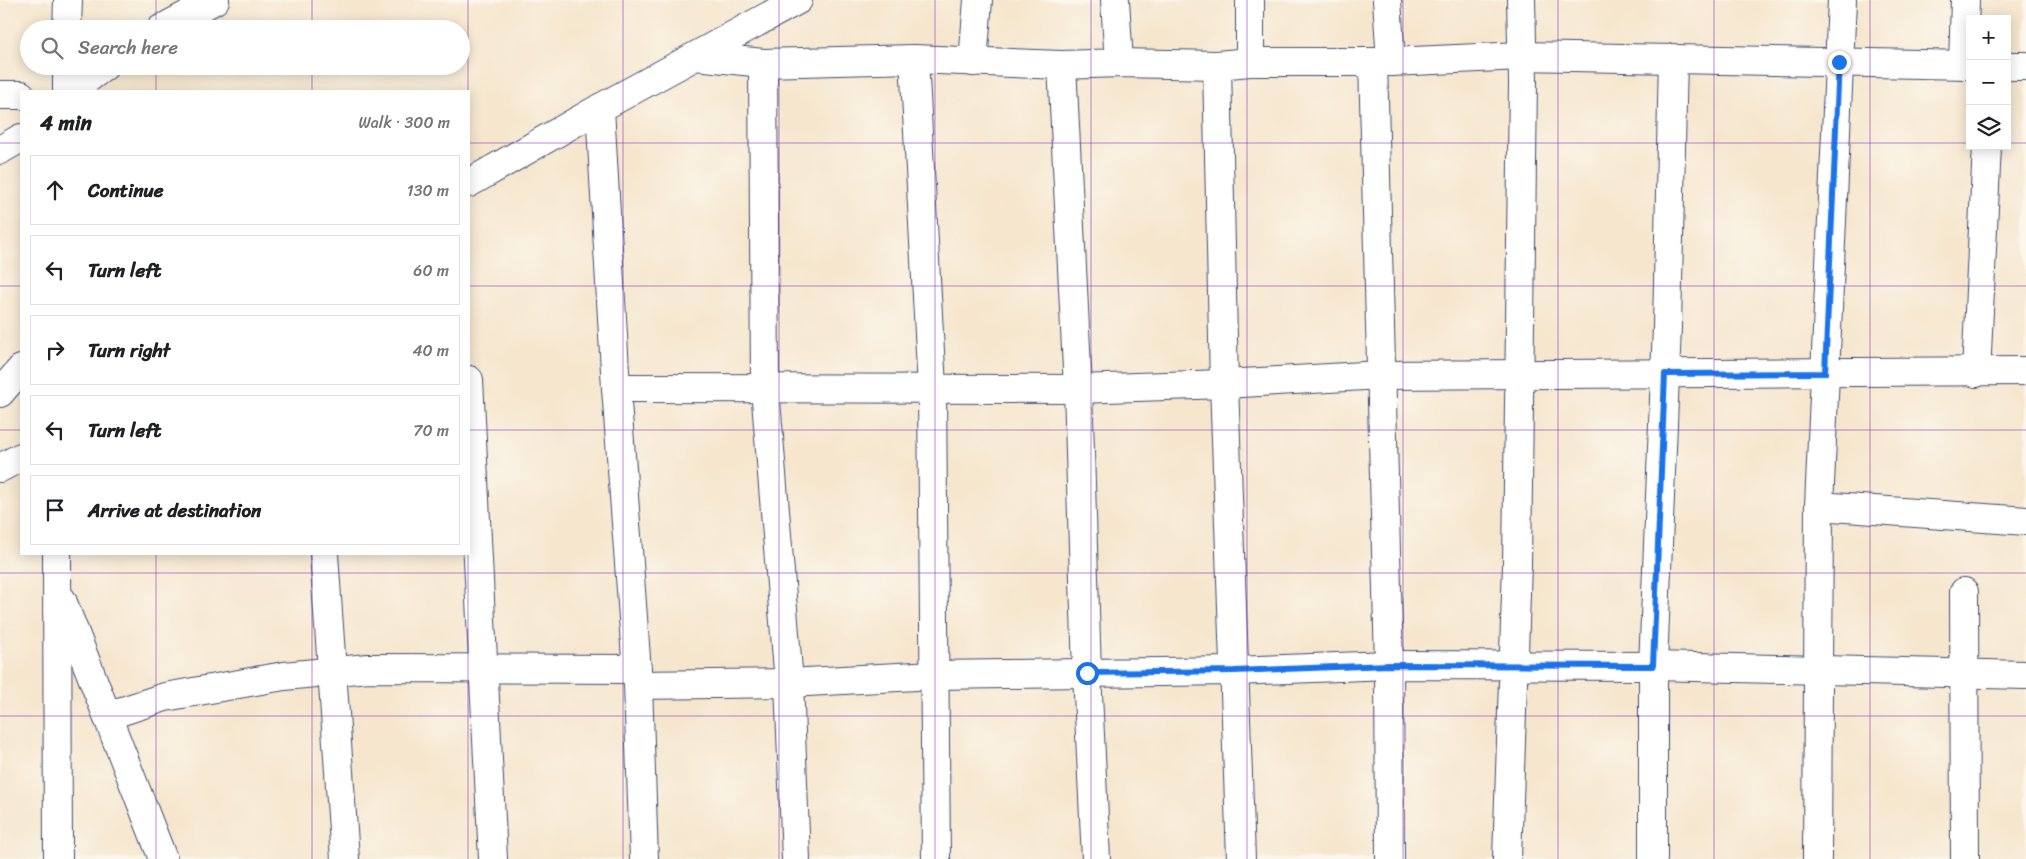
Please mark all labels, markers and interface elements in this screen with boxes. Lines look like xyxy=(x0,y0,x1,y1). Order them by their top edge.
map controls xyxy=(1966,15,2011,150)
button: + xyxy=(1966,15,2011,60)
search box xyxy=(20,20,470,75)
text: Search here xyxy=(78,31,178,64)
icon: search xyxy=(38,34,66,62)
route end xyxy=(1828,51,1851,74)
button: − xyxy=(1966,60,2011,105)
text: 4 min xyxy=(40,104,92,142)
button: layers xyxy=(1966,105,2011,150)
text: Walk · 300 m xyxy=(359,108,450,137)
text: Continue xyxy=(88,174,164,207)
icon: ahead xyxy=(41,176,69,204)
text: 130 m xyxy=(407,176,449,205)
text: Turn left xyxy=(88,254,161,287)
icon: left xyxy=(41,256,69,284)
text: 60 m xyxy=(413,256,449,285)
text: Turn right xyxy=(88,334,170,367)
icon: right xyxy=(41,336,69,364)
text: 40 m xyxy=(412,336,449,365)
text: Turn left xyxy=(88,414,161,447)
icon: left xyxy=(41,416,69,444)
text: 70 m xyxy=(413,416,449,445)
text: Arrive at destination xyxy=(88,494,261,527)
icon: arrive xyxy=(41,496,69,524)
route start xyxy=(1076,662,1099,685)

